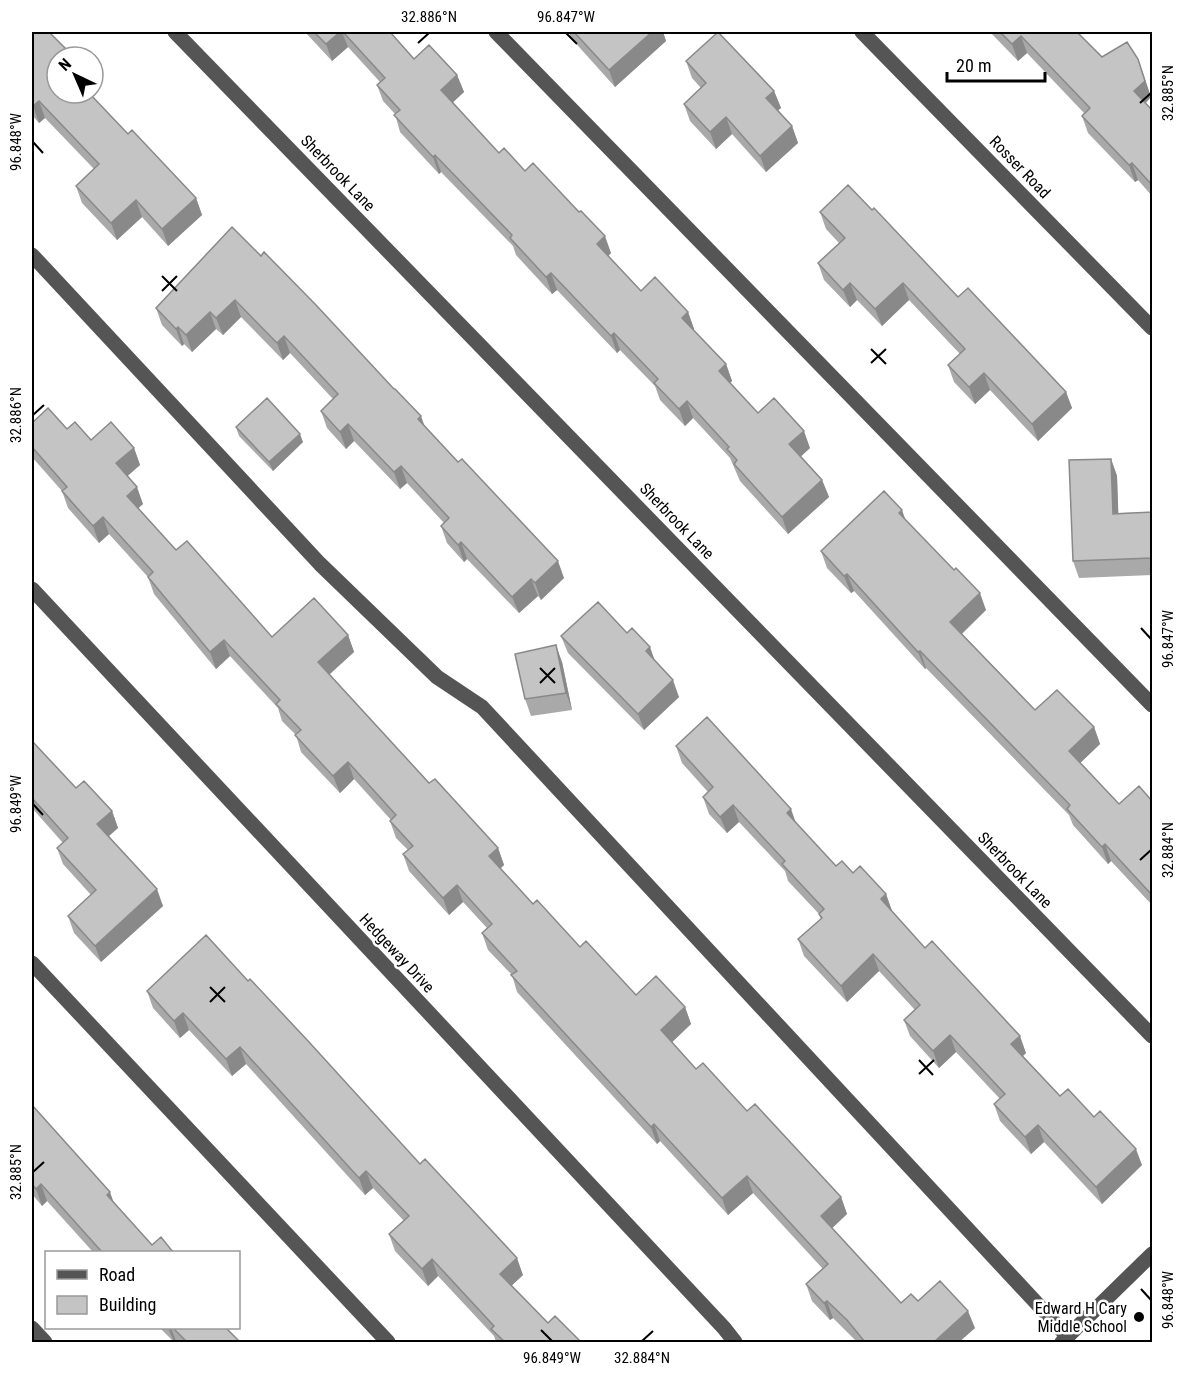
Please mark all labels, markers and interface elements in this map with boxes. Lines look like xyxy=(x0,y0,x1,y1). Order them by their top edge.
text: 32.886°N xyxy=(401,8,457,26)
text: 96.847°W xyxy=(537,8,596,26)
north arrow xyxy=(45,45,105,105)
scale bar xyxy=(947,45,1044,83)
text: N xyxy=(55,54,75,75)
text: 20 m xyxy=(956,55,991,76)
text: 32.885°N xyxy=(1159,65,1177,121)
text: 96.848°W xyxy=(7,112,25,171)
street label: Sherbrook Lane xyxy=(297,131,379,215)
street label: Rosser Road xyxy=(986,132,1054,202)
text: 32.886°N xyxy=(7,387,25,443)
street label: Sherbrook Lane xyxy=(636,479,718,563)
text: 96.847°W xyxy=(1159,609,1177,668)
text: 96.849°W xyxy=(7,774,25,833)
text: 32.884°N xyxy=(1159,822,1177,878)
street label: Sherbrook Lane xyxy=(974,828,1056,912)
street label: Hedgeway Drive xyxy=(356,910,438,996)
text: 32.885°N xyxy=(7,1144,25,1200)
legend xyxy=(45,1251,240,1329)
text: Road xyxy=(99,1264,135,1285)
text: 96.848°W xyxy=(1159,1270,1177,1329)
text: Building xyxy=(99,1294,156,1315)
place label: Edward H Cary Middle School xyxy=(1035,1299,1127,1336)
marker: Edward H Cary Middle School xyxy=(1132,1310,1146,1324)
text: 96.849°W xyxy=(523,1349,582,1367)
text: 32.884°N xyxy=(614,1349,670,1367)

